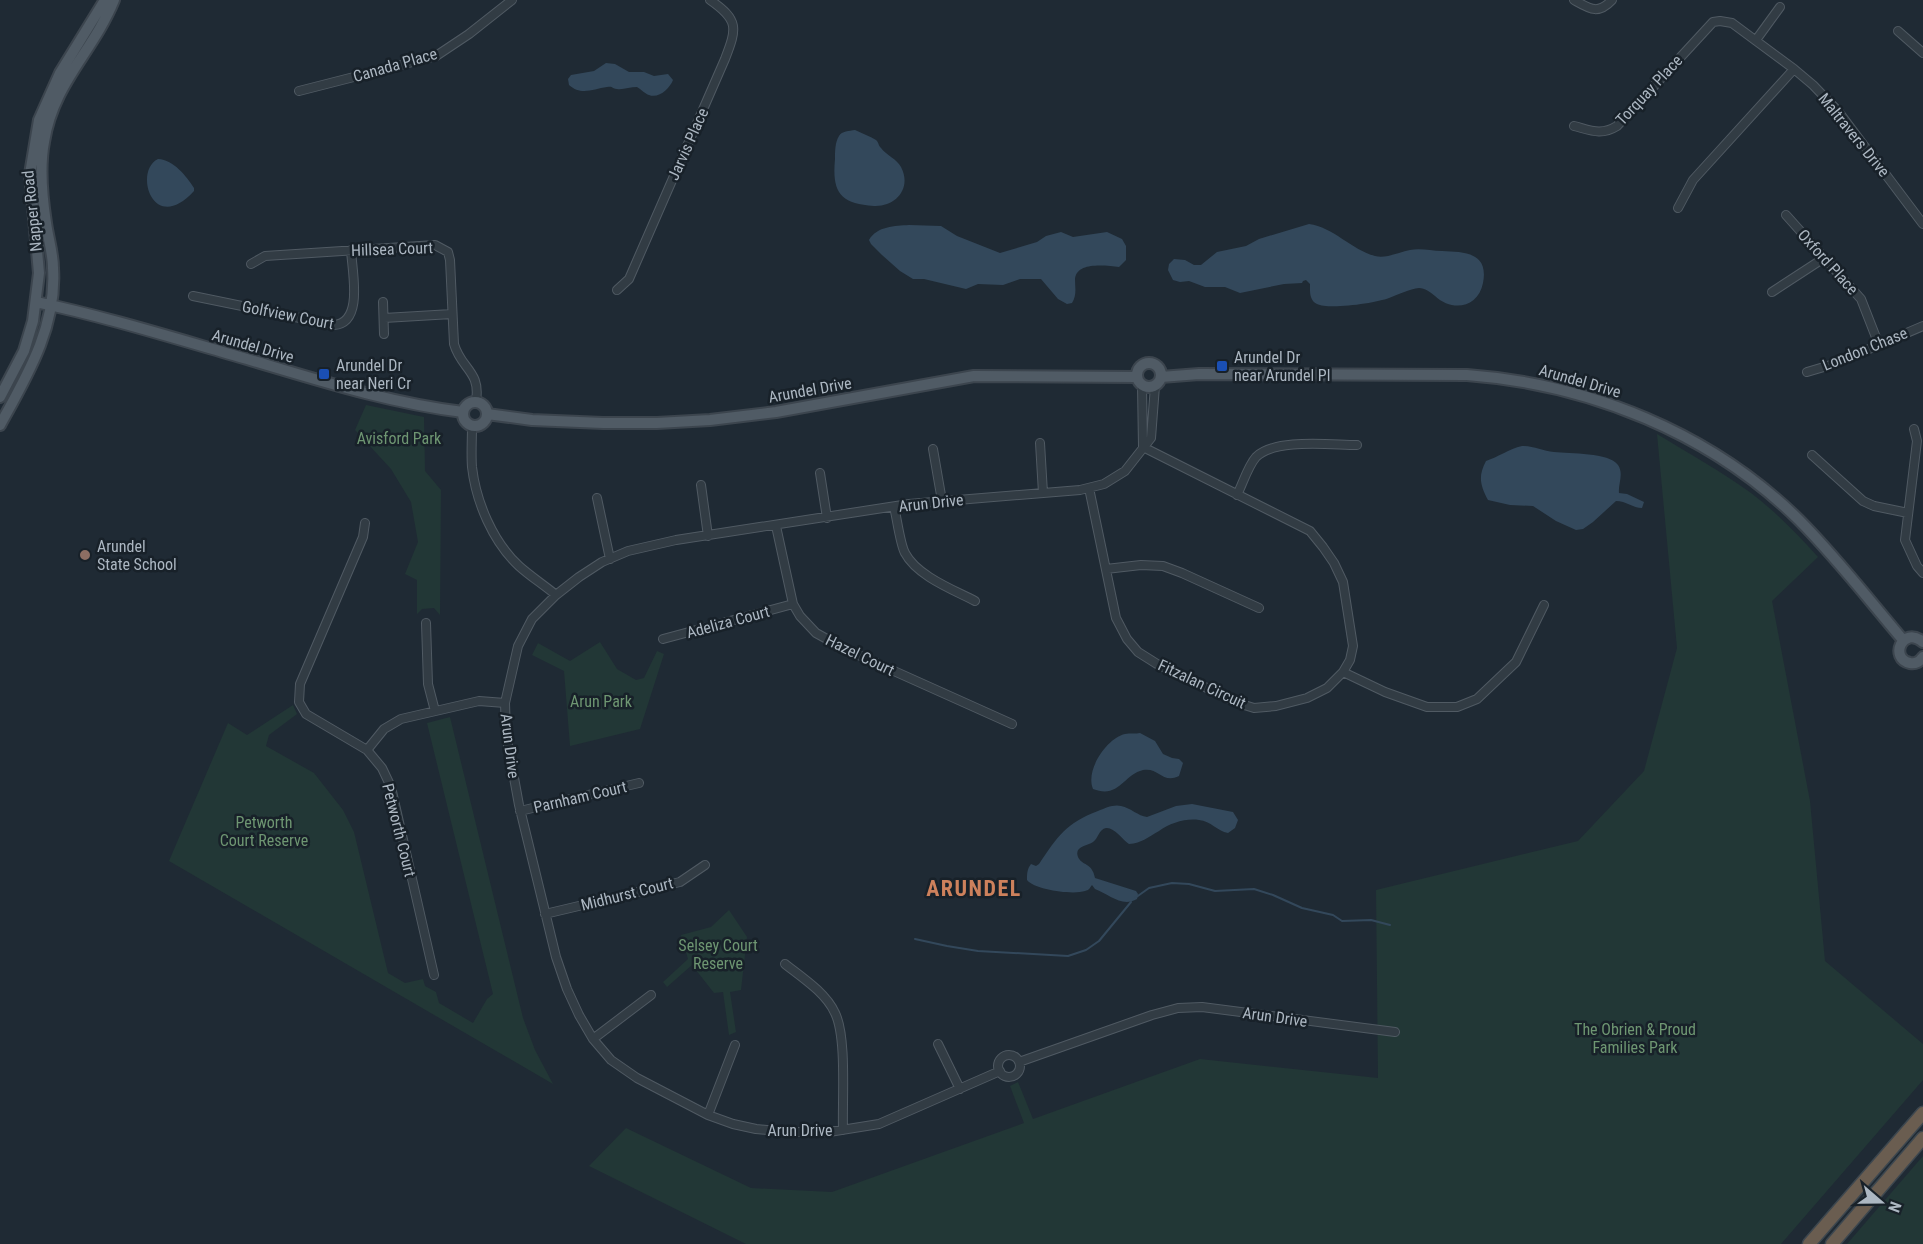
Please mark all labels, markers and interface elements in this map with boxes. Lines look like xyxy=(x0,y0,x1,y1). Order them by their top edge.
street label: Canada Place xyxy=(351,44,439,86)
street label: Torquay Place xyxy=(1612,51,1686,129)
street label: Maltravers Drive xyxy=(1814,89,1894,181)
street label: Jarvis Place xyxy=(664,105,712,183)
street label: Napper Road xyxy=(18,169,46,253)
street label: Oxford Place xyxy=(1794,225,1862,299)
street label: Hillsea Court xyxy=(351,238,434,260)
street label: Golfview Court xyxy=(240,297,336,333)
street label: London Chase xyxy=(1820,323,1910,375)
street label: Arundel Drive xyxy=(210,325,296,367)
place label: Arundel Dr near Arundel Pl xyxy=(1234,348,1330,385)
place label: Arundel Dr near Neri Cr xyxy=(336,356,411,393)
marker: Arundel Dr near Arundel Pl xyxy=(1215,359,1229,373)
street label: Arundel Drive xyxy=(1537,360,1623,402)
marker: Arundel Dr near Neri Cr xyxy=(317,367,331,381)
street label: Arundel Drive xyxy=(767,373,853,407)
park label: Avisford Park xyxy=(357,429,442,448)
street label: Arun Drive xyxy=(898,490,964,516)
place label: Arundel State School xyxy=(97,537,177,574)
marker: Arundel State School xyxy=(78,548,92,562)
street label: Adeliza Court xyxy=(684,602,772,642)
street label: Hazel Court xyxy=(823,630,898,680)
street label: Fitzalan Circuit xyxy=(1155,655,1249,713)
park label: Arun Park xyxy=(570,692,633,711)
street label: Arun Drive xyxy=(497,712,523,780)
street label: Parnham Court xyxy=(532,777,629,817)
street label: Petworth Court xyxy=(378,781,420,879)
park label: Petworth Court Reserve xyxy=(220,813,308,850)
street label: Midhurst Court xyxy=(579,873,675,915)
district label: ARUNDEL xyxy=(926,876,1022,901)
park label: Selsey Court Reserve xyxy=(678,936,758,973)
street label: Arun Drive xyxy=(1241,1003,1309,1031)
park label: The Obrien & Proud Families Park xyxy=(1574,1020,1696,1057)
street label: Arun Drive xyxy=(767,1121,833,1140)
north arrow xyxy=(1851,1172,1911,1232)
text: N xyxy=(1884,1199,1905,1215)

